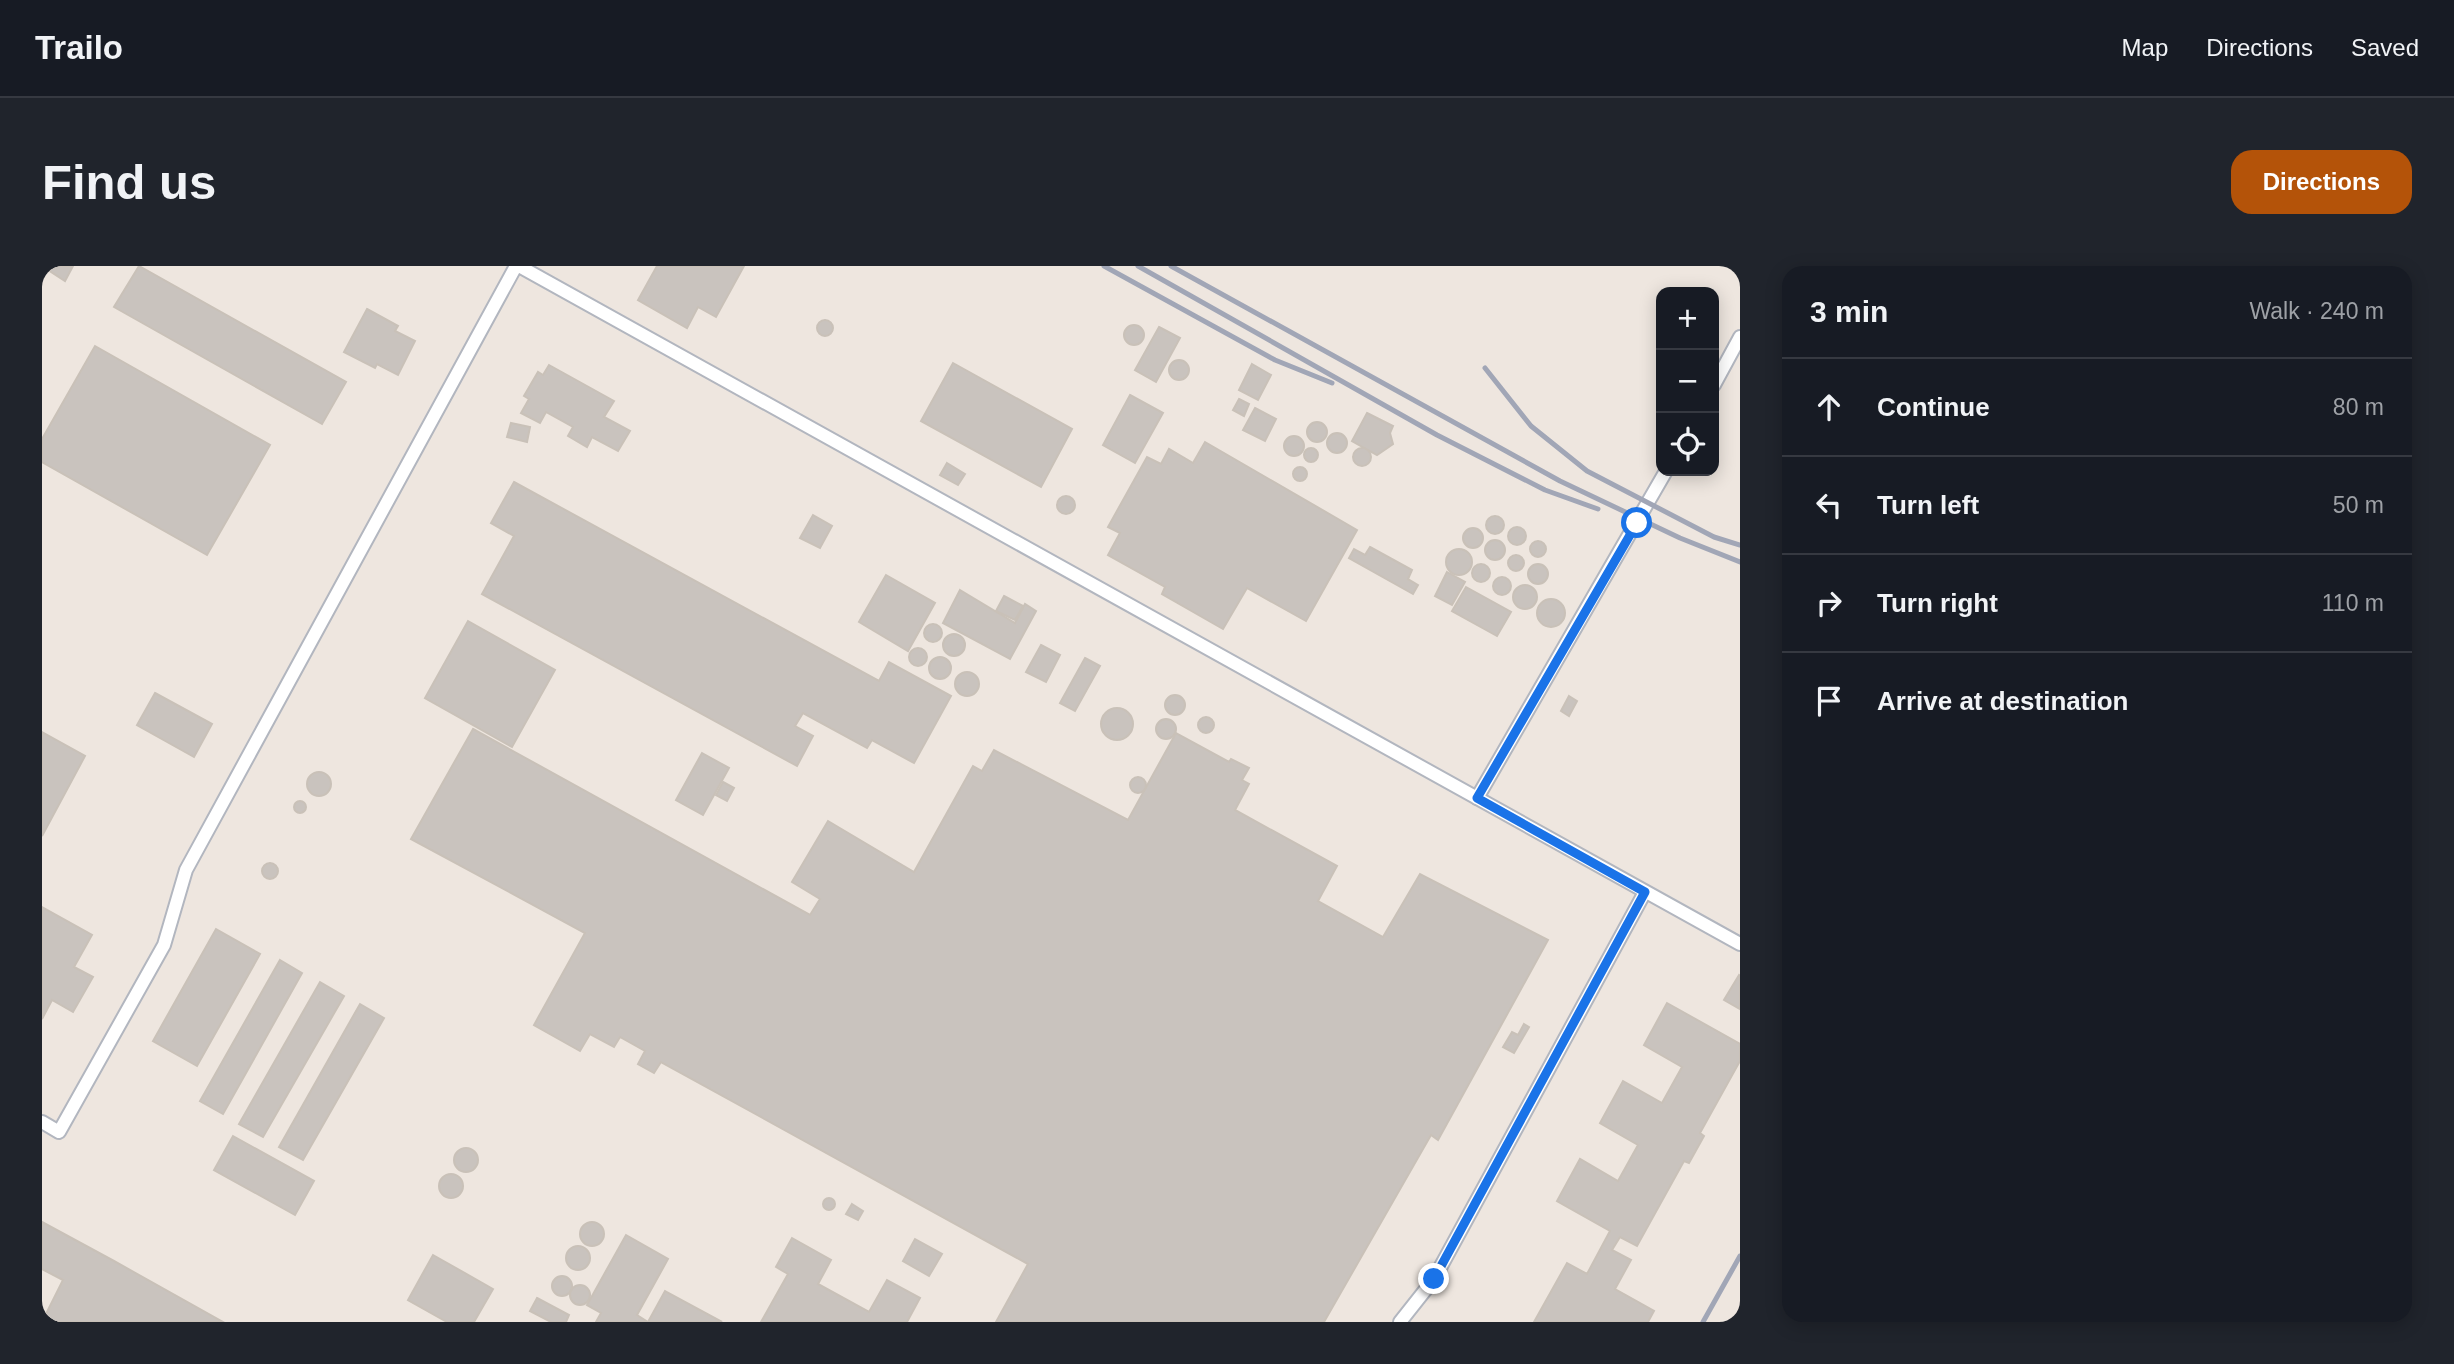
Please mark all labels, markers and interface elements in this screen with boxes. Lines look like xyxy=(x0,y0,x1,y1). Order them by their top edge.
text: Trailo xyxy=(35,29,123,66)
text: Map xyxy=(2122,34,2168,61)
text: Directions xyxy=(2206,34,2313,61)
text: Saved xyxy=(2351,34,2419,61)
button: Directions xyxy=(2231,150,2412,214)
text: Find us xyxy=(42,155,216,209)
map controls xyxy=(1656,287,1719,476)
button: + xyxy=(1656,287,1719,350)
text: 3 min xyxy=(1810,295,1888,328)
text: Walk · 240 m xyxy=(2249,298,2384,324)
button: − xyxy=(1656,350,1719,413)
icon: ahead xyxy=(1810,388,1848,426)
text: Continue xyxy=(1877,392,1990,422)
text: 80 m xyxy=(2333,394,2384,420)
button: locate xyxy=(1656,413,1719,476)
icon: left xyxy=(1810,486,1848,524)
text: Turn left xyxy=(1877,490,1979,520)
text: 50 m xyxy=(2333,492,2384,518)
route start xyxy=(1621,507,1652,538)
icon: right xyxy=(1810,584,1848,622)
text: Turn right xyxy=(1877,588,1998,618)
text: 110 m xyxy=(2322,590,2384,616)
icon: arrive xyxy=(1810,682,1848,720)
text: Arrive at destination xyxy=(1877,686,2128,716)
route end xyxy=(1418,1263,1449,1294)

